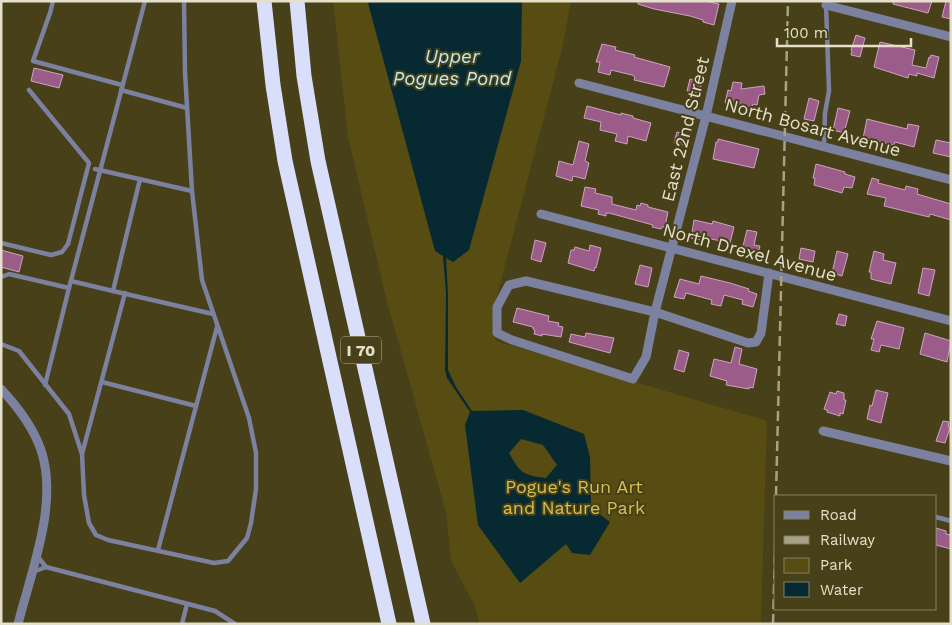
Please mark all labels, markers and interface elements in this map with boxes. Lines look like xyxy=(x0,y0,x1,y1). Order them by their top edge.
scale bar xyxy=(777,15,911,47)
text: 100 m xyxy=(784,24,828,42)
water label: Upper Pogues Pond xyxy=(393,45,513,90)
street label: East 22nd Street xyxy=(657,54,713,204)
street label: North Bosart Avenue xyxy=(723,93,903,161)
street label: North Drexel Avenue xyxy=(661,219,839,285)
road number: I 70 xyxy=(341,336,381,364)
park label: Pogue's Run Art and Nature Park xyxy=(503,476,645,518)
legend xyxy=(774,495,937,610)
text: Road xyxy=(820,506,857,524)
text: Railway xyxy=(820,531,875,549)
text: Park xyxy=(820,556,853,574)
text: Water xyxy=(820,581,863,599)

